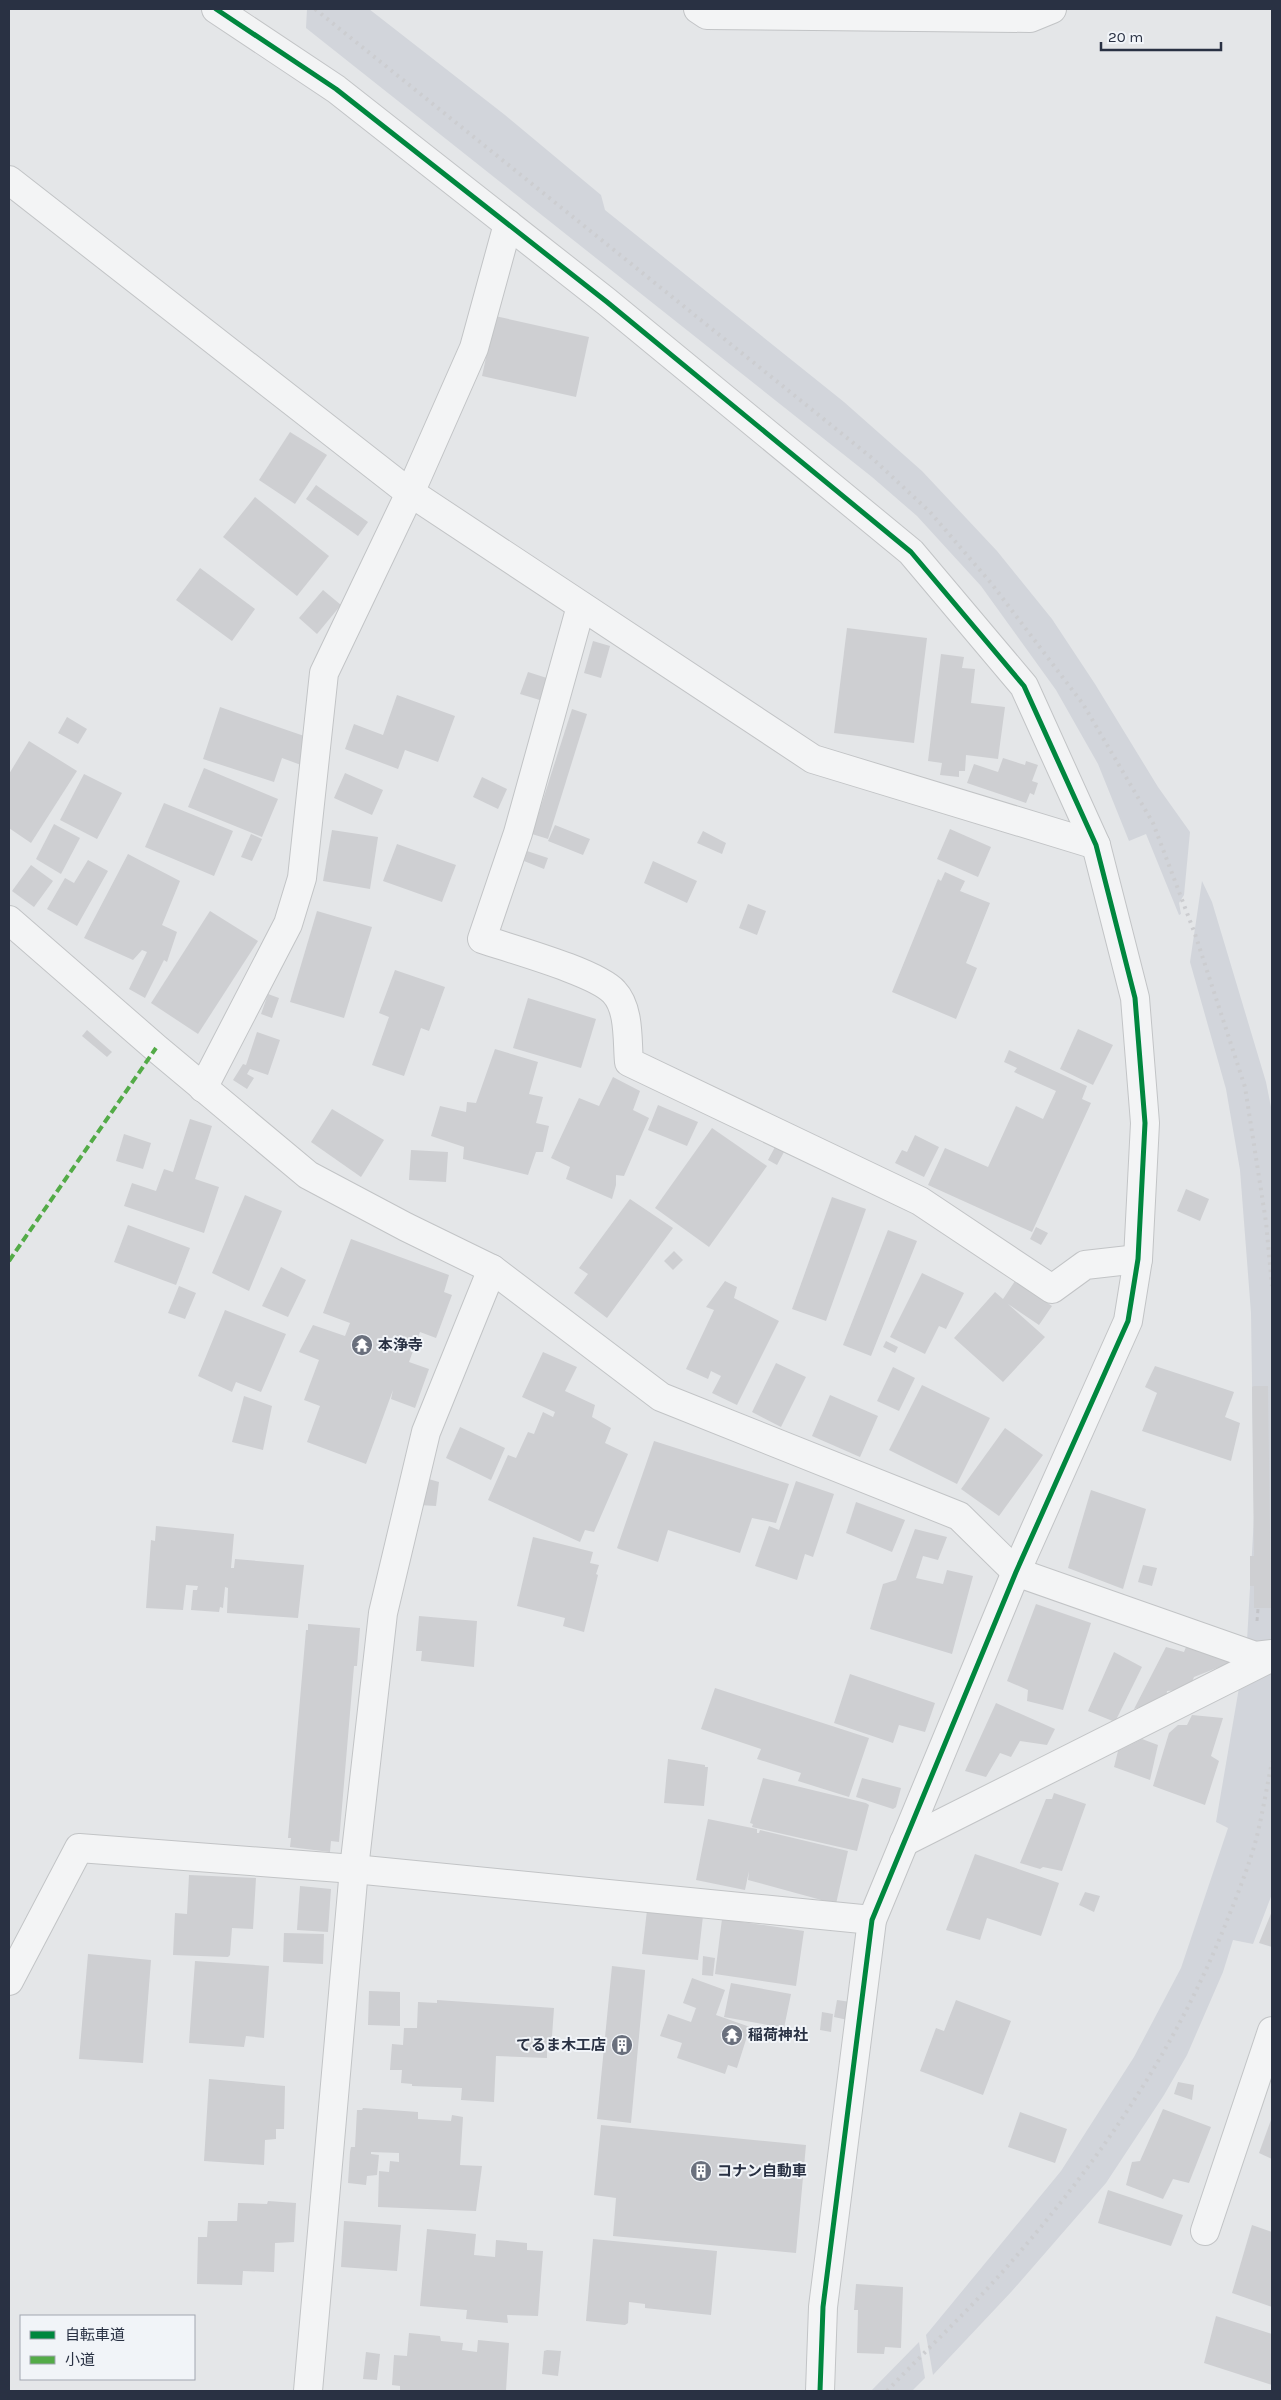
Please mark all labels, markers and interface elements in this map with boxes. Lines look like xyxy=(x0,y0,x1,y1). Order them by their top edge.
scale bar xyxy=(1101,20,1221,52)
text: 20 m xyxy=(1108,28,1143,46)
temple icon: 本浄寺 xyxy=(350,1333,374,1357)
place label: 本浄寺 xyxy=(378,1336,423,1354)
temple icon: 稲荷神社 xyxy=(720,2023,744,2047)
place label: 稲荷神社 xyxy=(748,2026,808,2044)
building icon: てるま木工店 xyxy=(610,2033,634,2057)
place label: てるま木工店 xyxy=(516,2036,606,2054)
building icon: コナン自動車 xyxy=(689,2159,713,2183)
place label: コナン自動車 xyxy=(717,2162,807,2180)
legend xyxy=(20,2315,195,2380)
text: 自転車道 xyxy=(65,2326,125,2344)
text: 小道 xyxy=(65,2351,95,2369)

